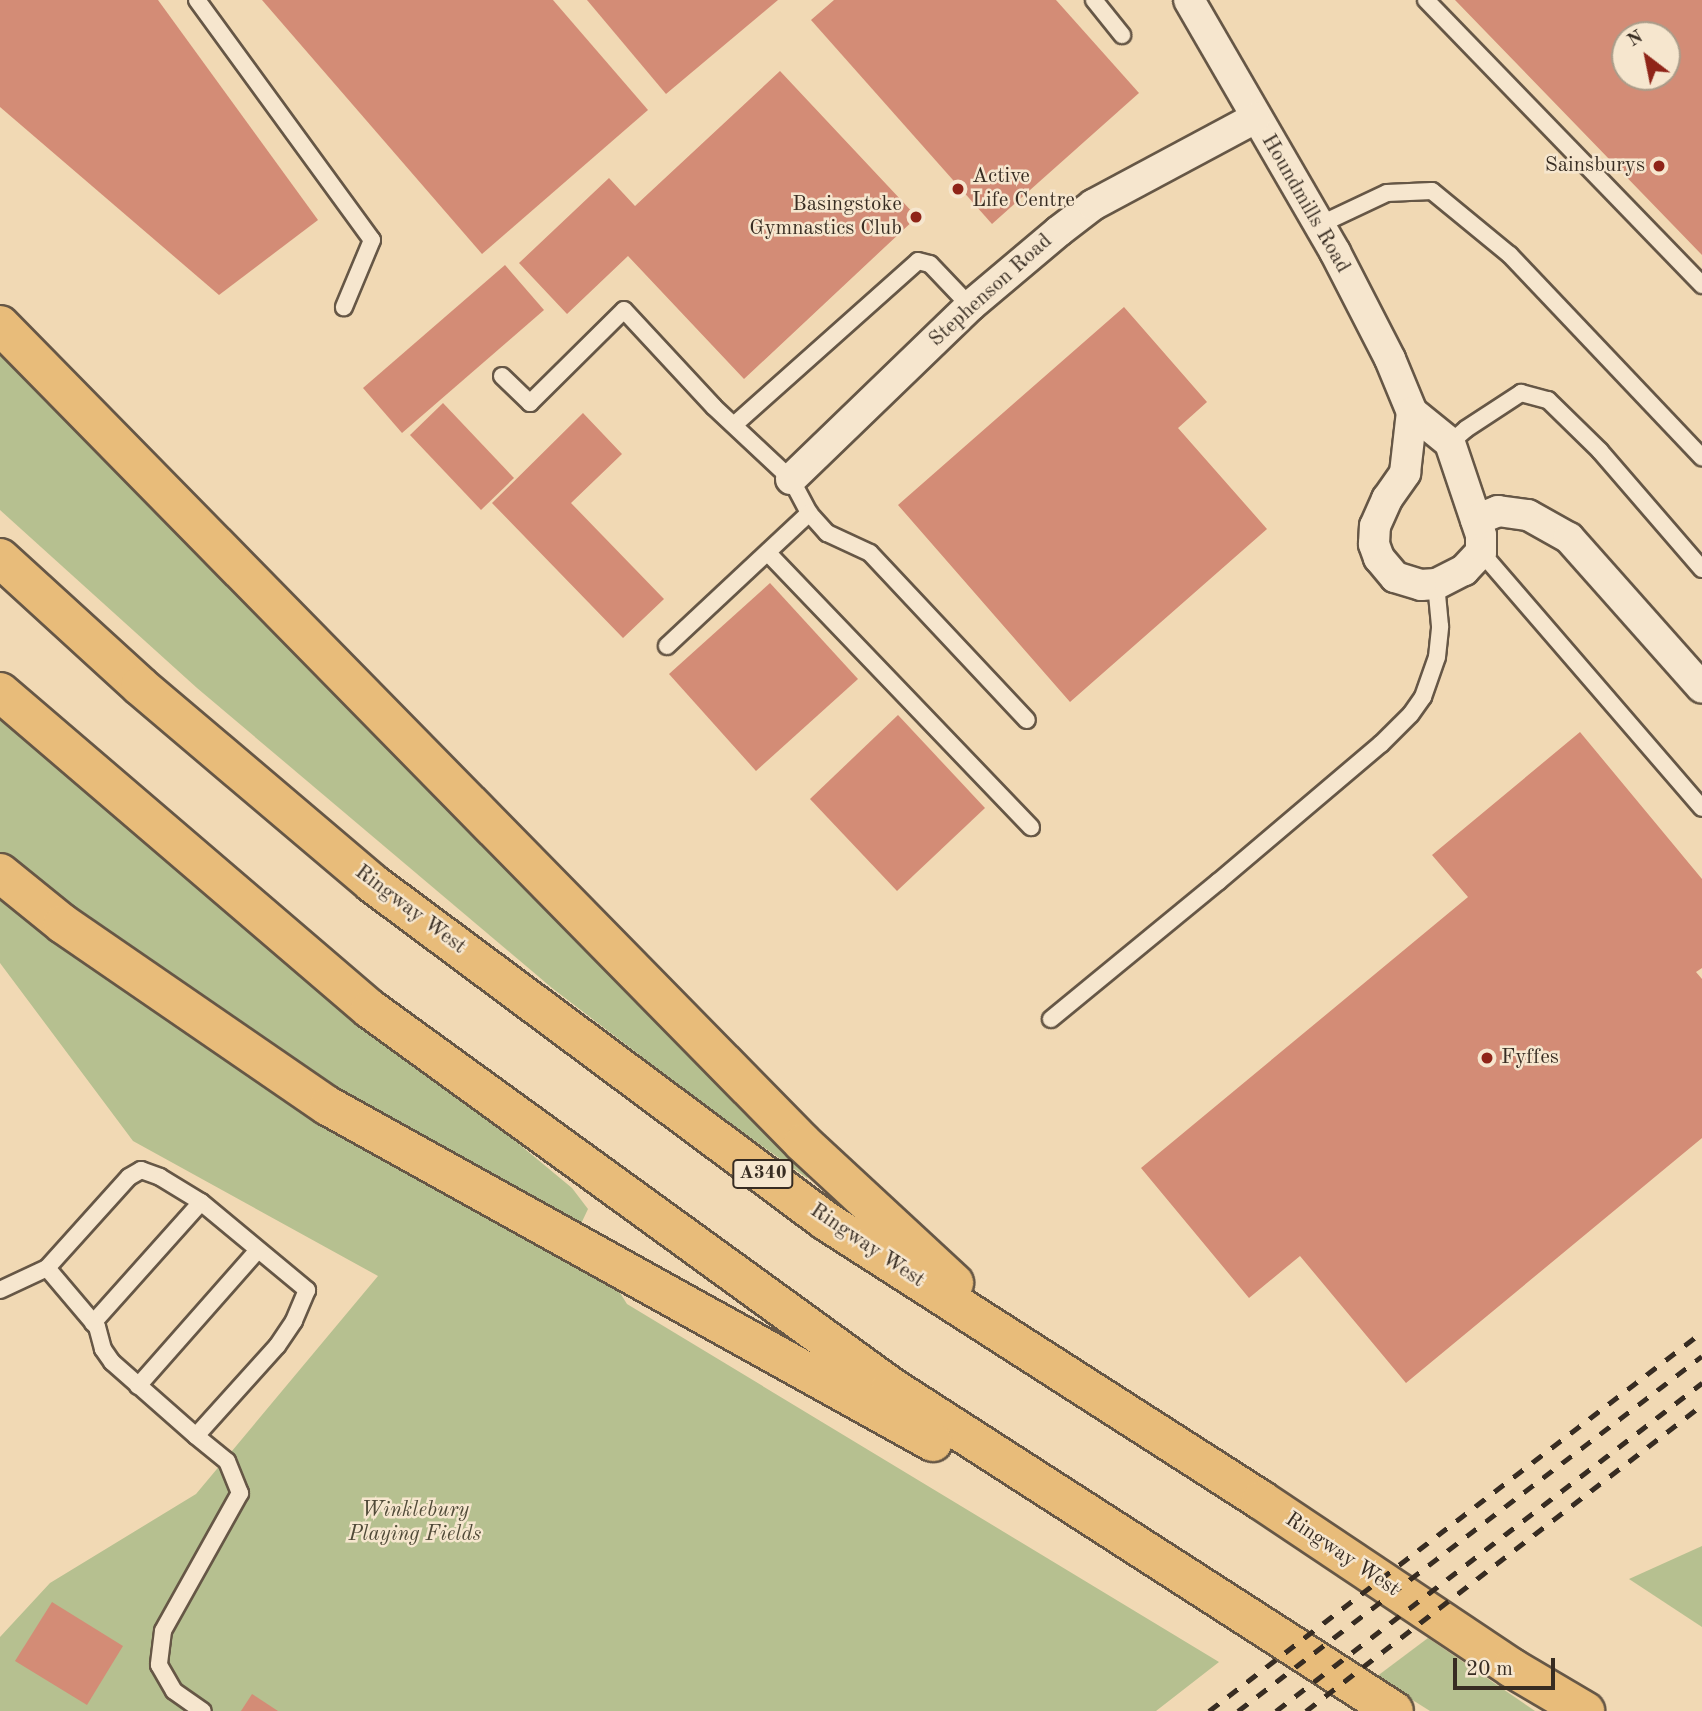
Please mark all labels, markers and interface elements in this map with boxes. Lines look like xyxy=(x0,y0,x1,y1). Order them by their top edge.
north arrow xyxy=(1611,21,1681,91)
text: N xyxy=(1624,28,1647,51)
street label: Houndmills Road xyxy=(1255,130,1355,278)
place label: Sainsburys xyxy=(1545,153,1645,179)
marker: Sainsburys xyxy=(1651,158,1667,174)
place label: Active Life Centre xyxy=(972,164,1075,214)
marker: Active Life Centre xyxy=(950,181,966,197)
place label: Basingstoke Gymnastics Club xyxy=(749,192,902,242)
marker: Basingstoke Gymnastics Club xyxy=(908,209,924,225)
street label: Stephenson Road xyxy=(924,229,1058,353)
street label: Ringway West xyxy=(349,860,471,960)
place label: Fyffes xyxy=(1501,1045,1559,1071)
marker: Fyffes xyxy=(1479,1050,1495,1066)
road number: A340 xyxy=(732,1158,794,1190)
street label: Ringway West xyxy=(805,1198,929,1294)
park label: Winklebury Playing Fields xyxy=(349,1498,481,1548)
street label: Ringway West xyxy=(1280,1507,1404,1603)
scale bar xyxy=(1457,1644,1558,1688)
text: 20 m xyxy=(1466,1659,1513,1680)

